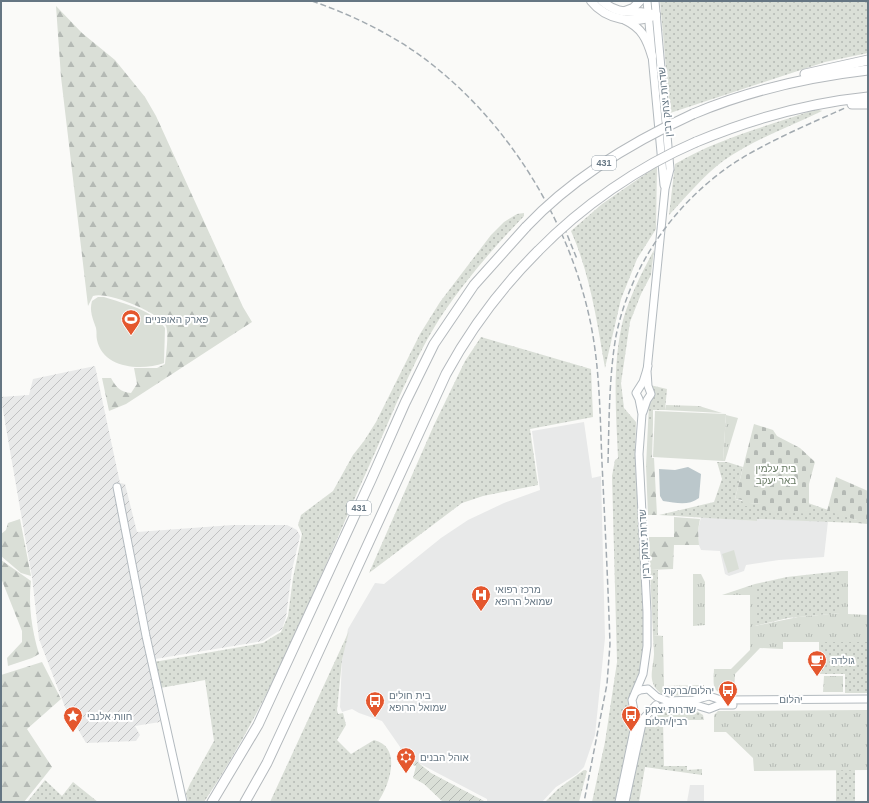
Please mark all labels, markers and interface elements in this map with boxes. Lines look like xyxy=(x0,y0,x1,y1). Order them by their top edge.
street label: שדרות יצחק רבין xyxy=(656,67,674,137)
road number: 431 xyxy=(592,156,616,170)
sports icon: פארק האופניים xyxy=(120,308,142,336)
place label: פארק האופניים xyxy=(145,314,208,325)
park label: בית עלמין באר יעקב xyxy=(755,463,797,486)
road number: 431 xyxy=(347,501,371,515)
street label: שדרות יצחק רבין xyxy=(637,509,651,579)
hospital icon: מרכז רפואי שמואל הרופא xyxy=(470,584,492,612)
place label: מרכז רפואי שמואל הרופא xyxy=(495,584,553,607)
cafe icon: גולדה xyxy=(806,649,828,677)
place label: גולדה xyxy=(831,655,855,666)
bus stop icon: יהלום/ברקת xyxy=(717,679,739,707)
place label: יהלום/ברקת xyxy=(664,685,714,696)
bus stop icon: בית חולים שמואל הרופא xyxy=(364,690,386,718)
place label: בית חולים שמואל הרופא xyxy=(389,690,447,713)
street label: יהלום xyxy=(779,694,803,705)
bus stop icon: שדרות יצחק רבין/יהלום xyxy=(620,704,642,732)
place label: שדרות יצחק רבין/יהלום xyxy=(645,704,696,727)
place icon: חוות אלנבי xyxy=(62,705,84,733)
place label: חוות אלנבי xyxy=(87,711,132,722)
synagogue icon: אוהל הבנים xyxy=(395,746,417,774)
place label: אוהל הבנים xyxy=(420,752,469,763)

